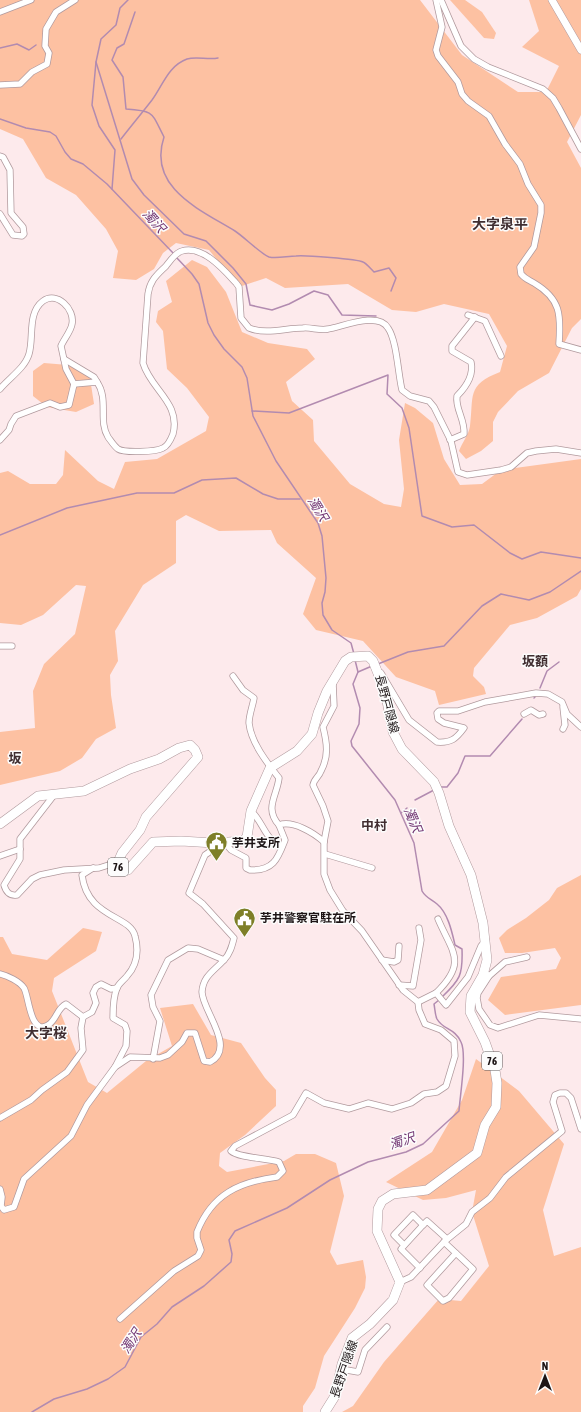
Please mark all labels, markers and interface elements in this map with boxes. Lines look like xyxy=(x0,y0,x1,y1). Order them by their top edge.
water label: 濁沢 xyxy=(140,206,170,237)
district label: 大字泉平 xyxy=(472,216,528,232)
water label: 濁沢 xyxy=(305,494,332,526)
district label: 坂額 xyxy=(522,654,548,669)
street label: 長野戸隠線 xyxy=(372,673,402,735)
district label: 坂 xyxy=(8,751,22,766)
water label: 濁沢 xyxy=(401,805,426,837)
district label: 中村 xyxy=(361,818,387,833)
public building icon: 芋井支所 xyxy=(203,830,229,863)
place label: 芋井支所 xyxy=(232,836,280,850)
road number: 76 xyxy=(108,858,128,876)
public building icon: 芋井警察官駐在所 xyxy=(232,905,258,938)
place label: 芋井警察官駐在所 xyxy=(260,911,356,925)
district label: 大字桜 xyxy=(25,1025,67,1041)
road number: 76 xyxy=(482,1052,502,1070)
water label: 濁沢 xyxy=(387,1129,419,1152)
water label: 濁沢 xyxy=(118,1324,145,1356)
street label: 長野戸隠線 xyxy=(328,1338,360,1400)
north arrow xyxy=(525,1356,565,1396)
text: N xyxy=(542,1360,548,1372)

